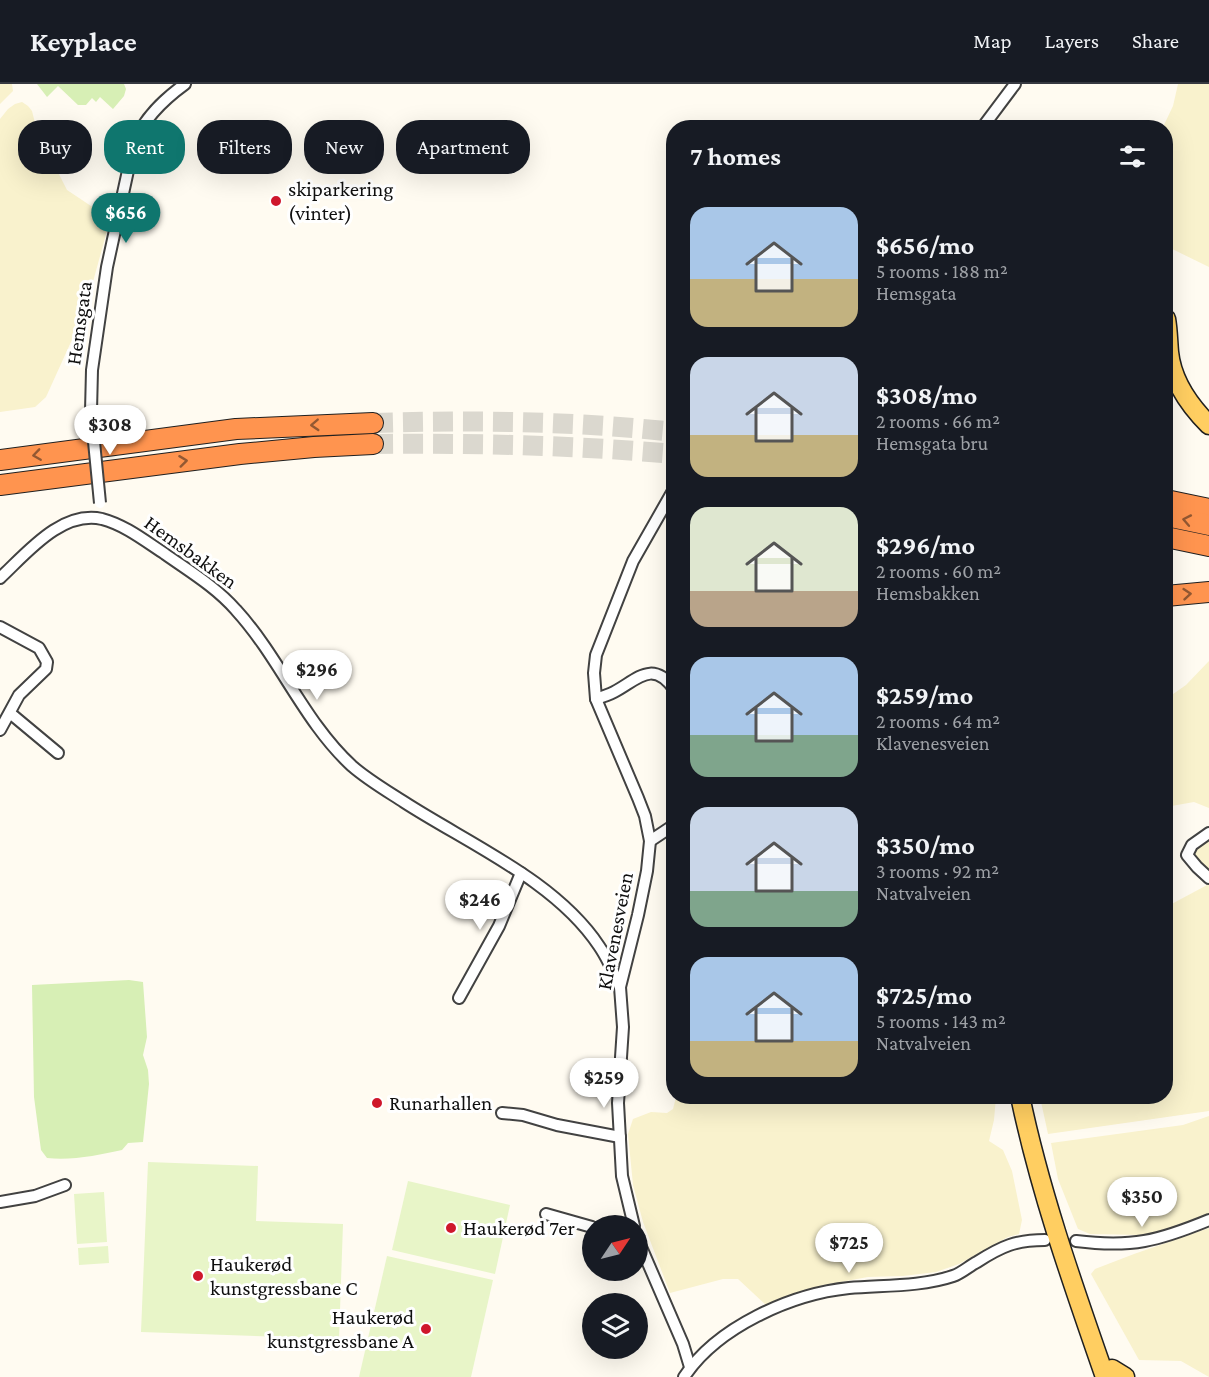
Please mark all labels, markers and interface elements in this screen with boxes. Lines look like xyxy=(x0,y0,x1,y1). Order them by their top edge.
text: Keyplace xyxy=(30,26,137,57)
text: Map xyxy=(973,29,1012,53)
text: Layers xyxy=(1045,29,1099,53)
text: Share xyxy=(1132,29,1179,53)
chip: Buy xyxy=(18,120,92,174)
chip: Rent xyxy=(104,120,185,174)
chip: Filters xyxy=(197,120,292,174)
chip: New xyxy=(304,120,384,174)
chip: Apartment xyxy=(396,120,530,174)
icon: filters xyxy=(1116,140,1149,173)
text: 7 homes xyxy=(690,142,781,171)
place label: skiparkering (vinter) xyxy=(288,177,393,225)
pin: $656 xyxy=(90,193,162,244)
marker: skiparkering (vinter) xyxy=(269,194,283,208)
text: $656 xyxy=(105,201,147,223)
icon: home xyxy=(738,231,810,303)
text: $656/mo xyxy=(876,231,974,260)
text: 5 rooms · 188 m² xyxy=(876,260,1008,282)
street label: Hemsgata xyxy=(61,279,97,367)
text: Hemsgata xyxy=(876,282,956,304)
icon: home xyxy=(738,381,810,453)
text: $308/mo xyxy=(876,381,977,410)
pin: $308 xyxy=(74,405,146,456)
text: 2 rooms · 66 m² xyxy=(876,410,1000,432)
text: $308 xyxy=(88,413,132,435)
one-way arrow xyxy=(310,419,319,432)
text: Hemsgata bru xyxy=(876,432,988,454)
one-way arrow xyxy=(33,448,42,461)
one-way arrow xyxy=(178,455,188,468)
street label: Hemsbakken xyxy=(140,510,242,594)
one-way arrow xyxy=(1183,514,1193,527)
icon: home xyxy=(738,531,810,603)
text: $296/mo xyxy=(876,531,975,560)
text: 2 rooms · 60 m² xyxy=(876,560,1001,582)
text: Hemsbakken xyxy=(876,582,980,604)
one-way arrow xyxy=(1183,588,1192,601)
pin: $296 xyxy=(281,650,353,701)
text: $296 xyxy=(296,658,338,680)
icon: home xyxy=(738,681,810,753)
text: $259/mo xyxy=(876,681,973,710)
text: 2 rooms · 64 m² xyxy=(876,710,1000,732)
text: Klavenesveien xyxy=(876,732,990,754)
icon: home xyxy=(738,831,810,903)
text: $350/mo xyxy=(876,831,975,860)
text: 3 rooms · 92 m² xyxy=(876,860,999,882)
street label: Klavenesveien xyxy=(592,870,638,992)
pin: $246 xyxy=(444,880,516,931)
text: Natvalveien xyxy=(876,882,971,904)
text: $246 xyxy=(459,888,501,910)
icon: home xyxy=(738,981,810,1053)
text: $725/mo xyxy=(876,981,972,1010)
text: 5 rooms · 143 m² xyxy=(876,1010,1006,1032)
text: Natvalveien xyxy=(876,1032,971,1054)
pin: $259 xyxy=(568,1058,640,1109)
text: $259 xyxy=(584,1066,624,1088)
place label: Runarhallen xyxy=(389,1091,492,1115)
marker: Runarhallen xyxy=(370,1096,384,1110)
pin: $350 xyxy=(1106,1177,1178,1228)
text: $350 xyxy=(1121,1185,1163,1207)
north arrow xyxy=(582,1215,648,1281)
map controls xyxy=(582,1215,648,1359)
place label: Haukerød 7er xyxy=(463,1216,576,1240)
marker: Haukerød 7er xyxy=(444,1221,458,1235)
pin: $725 xyxy=(813,1223,885,1274)
text: $725 xyxy=(829,1231,869,1253)
place label: Haukerød kunstgressbane C xyxy=(210,1252,358,1300)
marker: Haukerød kunstgressbane C xyxy=(191,1269,205,1283)
button: layers xyxy=(582,1293,648,1359)
place label: Haukerød kunstgressbane A xyxy=(267,1305,414,1353)
marker: Haukerød kunstgressbane A xyxy=(419,1322,433,1336)

